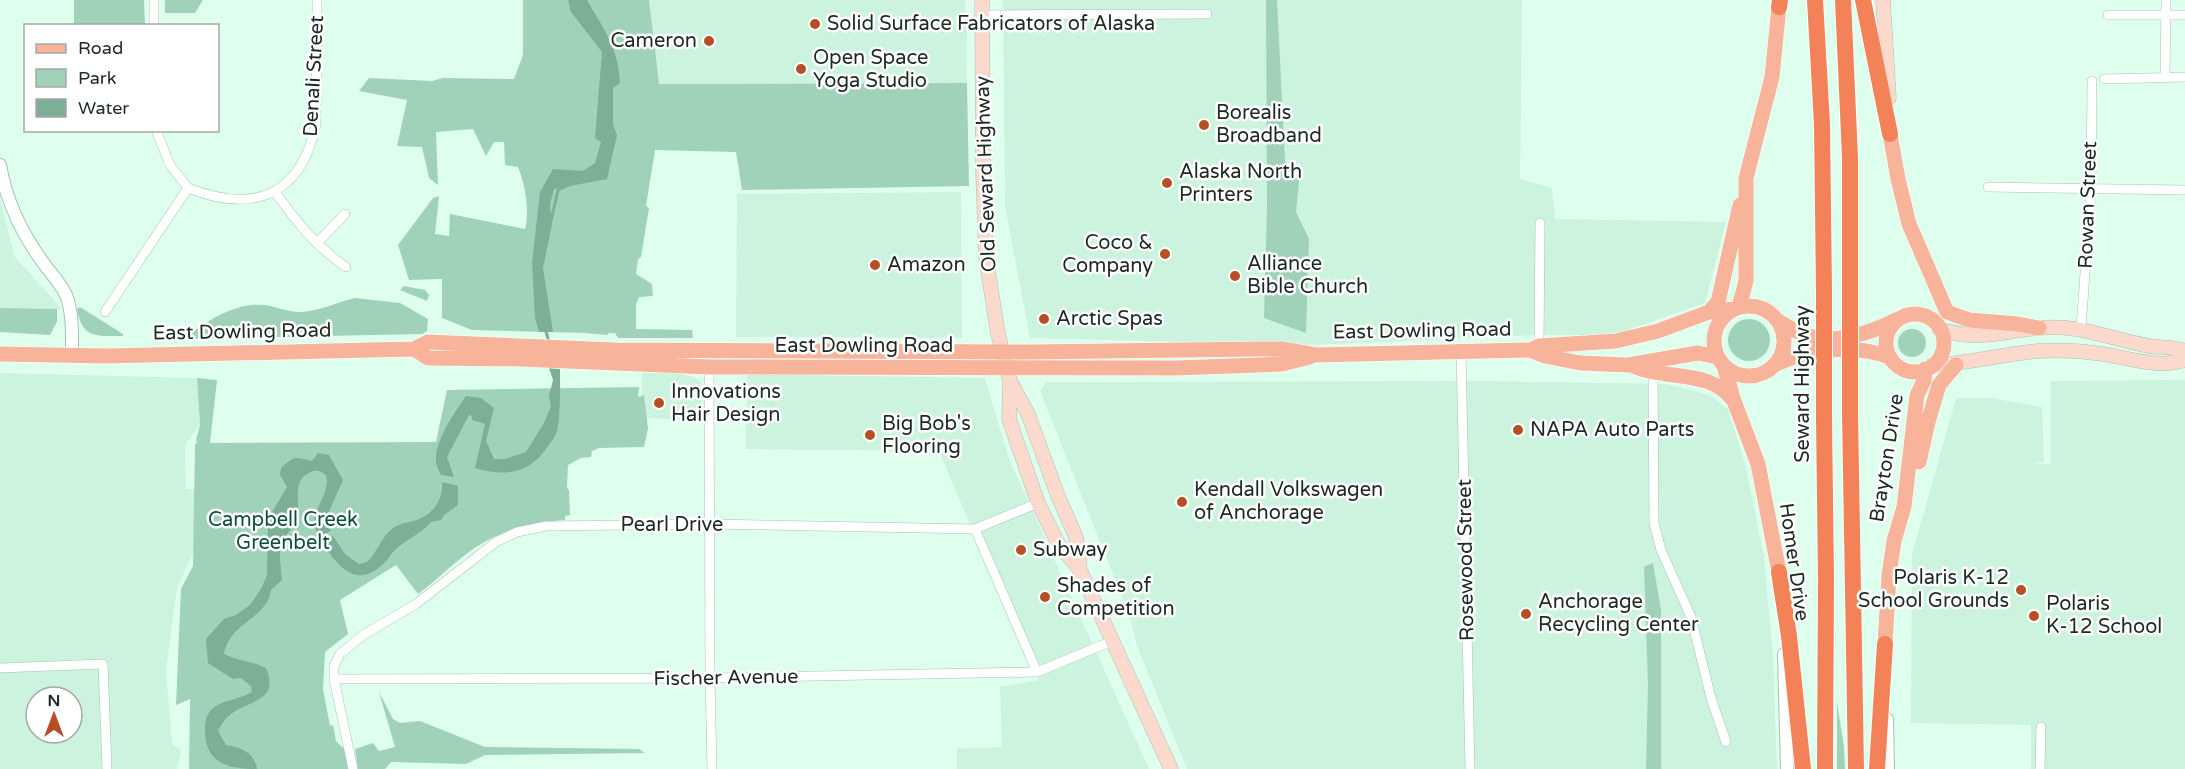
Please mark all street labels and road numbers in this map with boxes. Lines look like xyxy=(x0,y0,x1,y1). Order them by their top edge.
street label: Denali Street xyxy=(299,14,329,137)
street label: Old Seward Highway xyxy=(971,75,1001,273)
street label: Rowan Street xyxy=(2074,140,2102,269)
street label: Seward Highway xyxy=(1791,305,1815,463)
street label: East Dowling Road xyxy=(1332,317,1512,345)
street label: East Dowling Road xyxy=(152,318,332,346)
street label: East Dowling Road xyxy=(775,334,953,358)
street label: Brayton Drive xyxy=(1865,392,1909,524)
street label: Rosewood Street xyxy=(1453,478,1479,641)
street label: Homer Drive xyxy=(1774,502,1814,622)
street label: Pearl Drive xyxy=(621,513,723,537)
street label: Fischer Avenue xyxy=(653,665,799,691)

